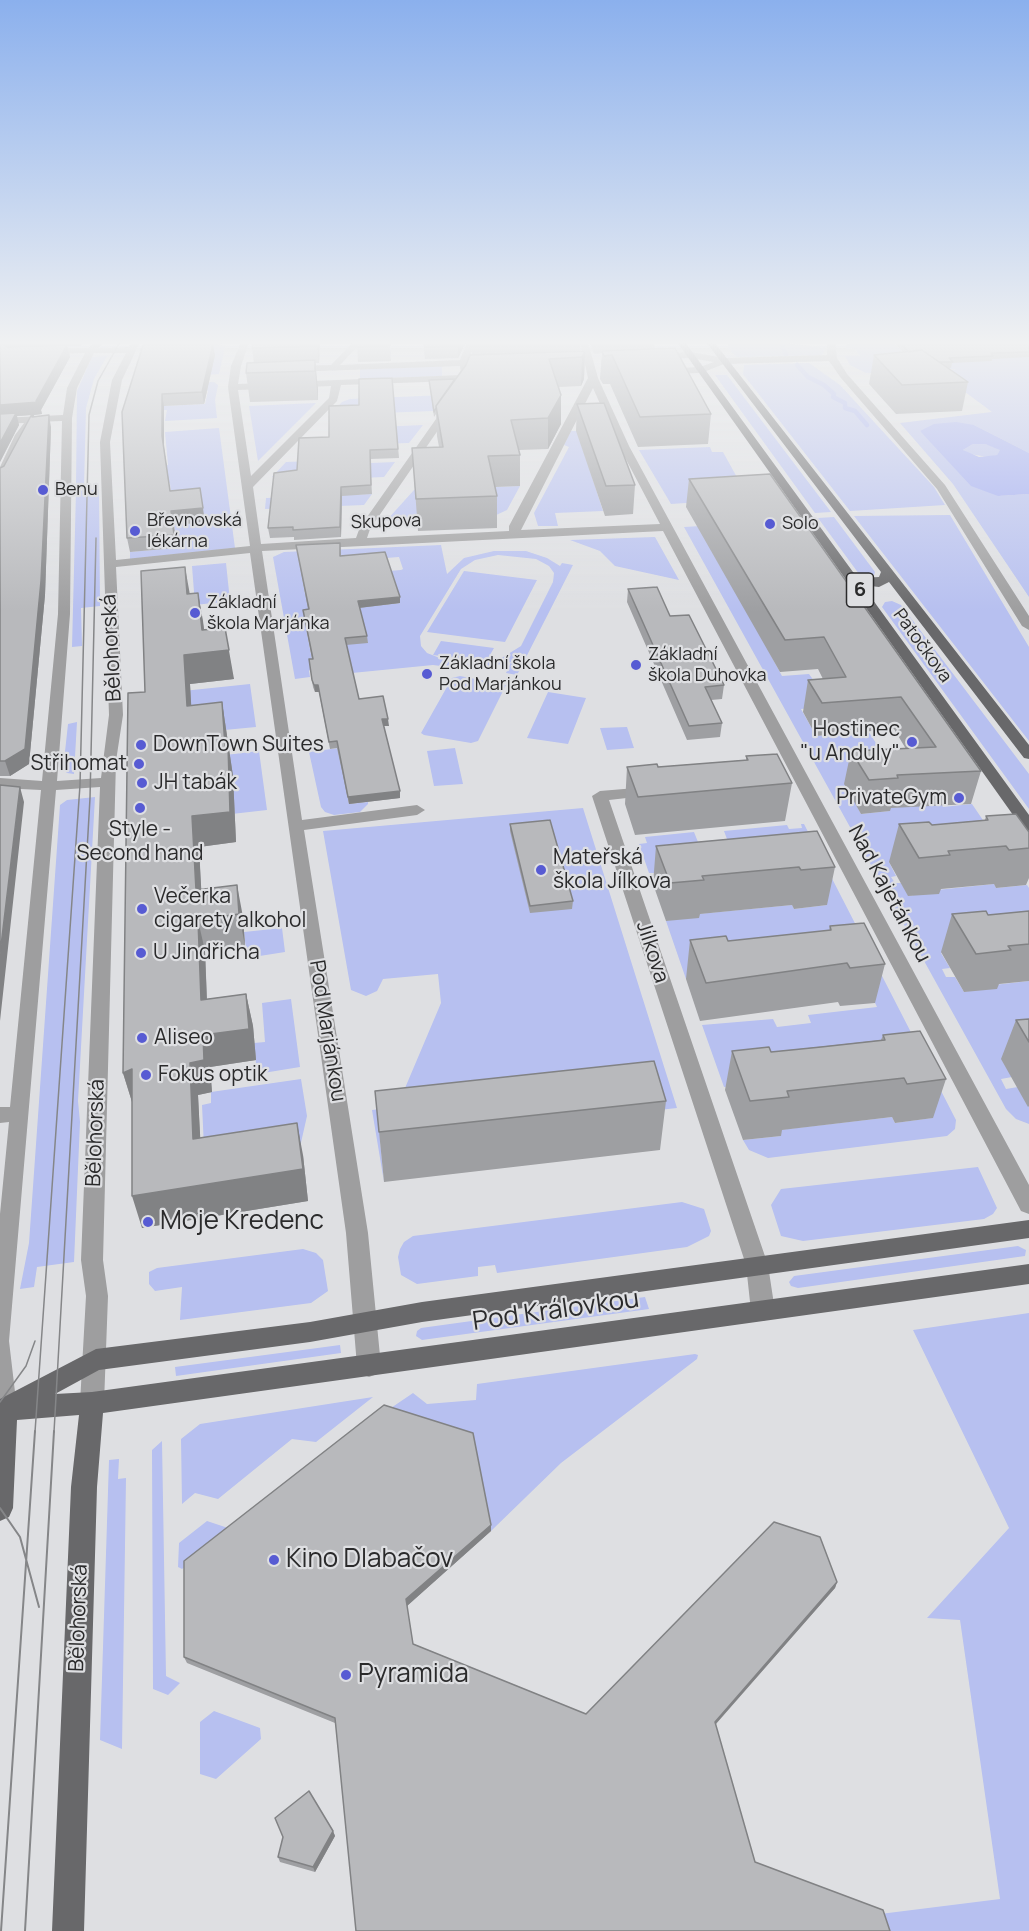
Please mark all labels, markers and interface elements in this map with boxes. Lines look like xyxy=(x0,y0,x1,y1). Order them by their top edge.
place label: Benu xyxy=(55,479,98,501)
marker: Benu xyxy=(36,483,50,497)
place label: Břevnovská lékárna xyxy=(147,510,242,552)
street label: Skupova xyxy=(351,510,421,534)
place label: Solo xyxy=(782,513,819,535)
marker: Solo xyxy=(763,517,777,531)
marker: Břevnovská lékárna xyxy=(128,524,142,538)
road number: 6 xyxy=(846,573,874,607)
place label: Základní škola Marjánka xyxy=(207,592,329,634)
street label: Bělohorská xyxy=(97,594,127,702)
street label: Patočkova xyxy=(888,605,956,687)
marker: Základní škola Marjánka xyxy=(188,606,202,620)
place label: Základní škola Duhovka xyxy=(648,644,766,686)
place label: Základní škola Pod Marjánkou xyxy=(439,653,562,696)
marker: Základní škola Duhovka xyxy=(629,658,643,672)
marker: Základní škola Pod Marjánkou xyxy=(420,667,434,681)
place label: Hostinec "u Anduly" xyxy=(800,717,900,767)
place label: DownTown Suites xyxy=(153,732,324,758)
marker: Hostinec "u Anduly" xyxy=(905,735,919,749)
marker: DownTown Suites xyxy=(134,738,148,752)
place label: Střihomat xyxy=(30,751,127,777)
marker: Střihomat xyxy=(132,757,146,771)
place label: JH tabák xyxy=(154,770,237,796)
marker: JH tabák xyxy=(135,776,149,790)
place label: PrivateGym xyxy=(836,785,947,811)
marker: PrivateGym xyxy=(952,791,966,805)
marker: Style - Second hand xyxy=(133,801,147,815)
place label: Style - Second hand xyxy=(77,817,203,867)
street label: Nad Kajetánkou xyxy=(842,821,936,967)
place label: Mateřská škola Jílkova xyxy=(553,845,671,895)
marker: Mateřská škola Jílkova xyxy=(534,863,548,877)
place label: Večerka cigarety alkohol xyxy=(154,884,306,934)
marker: Večerka cigarety alkohol xyxy=(135,902,149,916)
street label: Jílkova xyxy=(630,918,674,986)
place label: U Jindřicha xyxy=(153,940,260,966)
marker: U Jindřicha xyxy=(134,946,148,960)
street label: Pod Marjánkou xyxy=(303,958,351,1104)
place label: Aliseo xyxy=(154,1025,213,1051)
marker: Aliseo xyxy=(135,1031,149,1045)
place label: Fokus optik xyxy=(158,1062,267,1088)
marker: Fokus optik xyxy=(139,1068,153,1082)
street label: Bělohorská xyxy=(82,1079,110,1187)
place label: Moje Kredenc xyxy=(160,1206,324,1238)
marker: Moje Kredenc xyxy=(141,1215,155,1229)
street label: Pod Královkou xyxy=(471,1284,641,1338)
place label: Kino Dlabačov xyxy=(286,1544,453,1576)
marker: Kino Dlabačov xyxy=(267,1553,281,1567)
street label: Bělohorská xyxy=(65,1564,93,1672)
place label: Pyramida xyxy=(358,1659,469,1691)
marker: Pyramida xyxy=(339,1668,353,1682)

